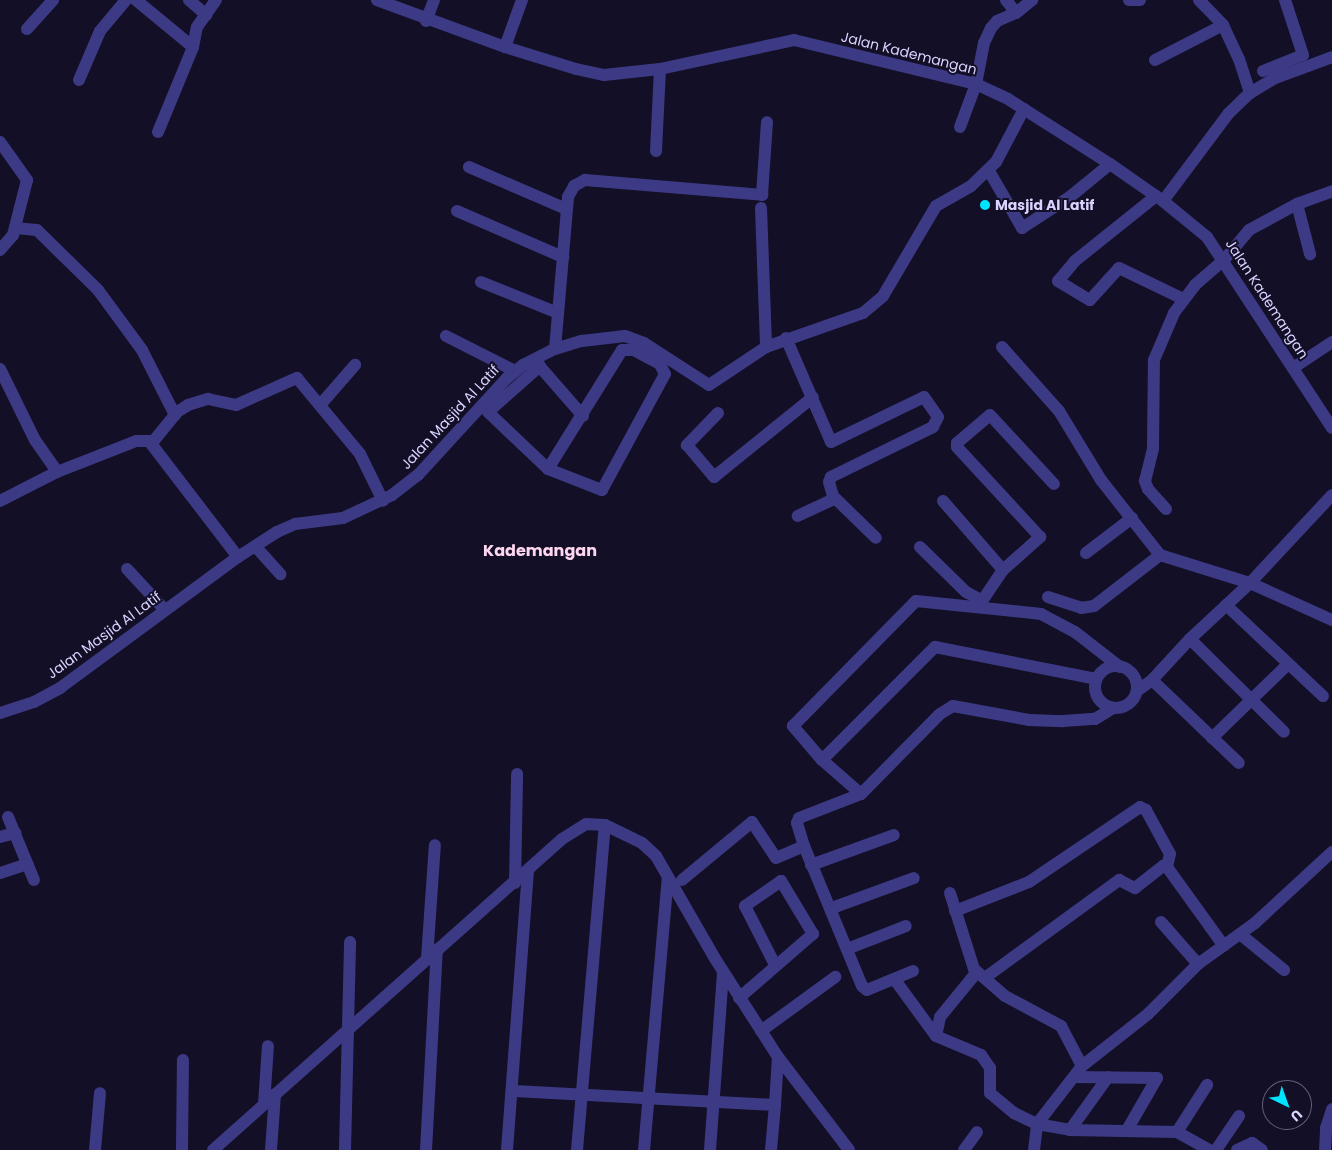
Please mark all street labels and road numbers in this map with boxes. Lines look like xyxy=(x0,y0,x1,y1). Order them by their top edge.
street label: Jalan Kademangan xyxy=(839,28,979,78)
street label: Jalan Kademangan xyxy=(1222,236,1312,362)
street label: Jalan Masjid Al Latif xyxy=(397,361,503,473)
street label: Jalan Masjid Al Latif xyxy=(44,588,164,682)

